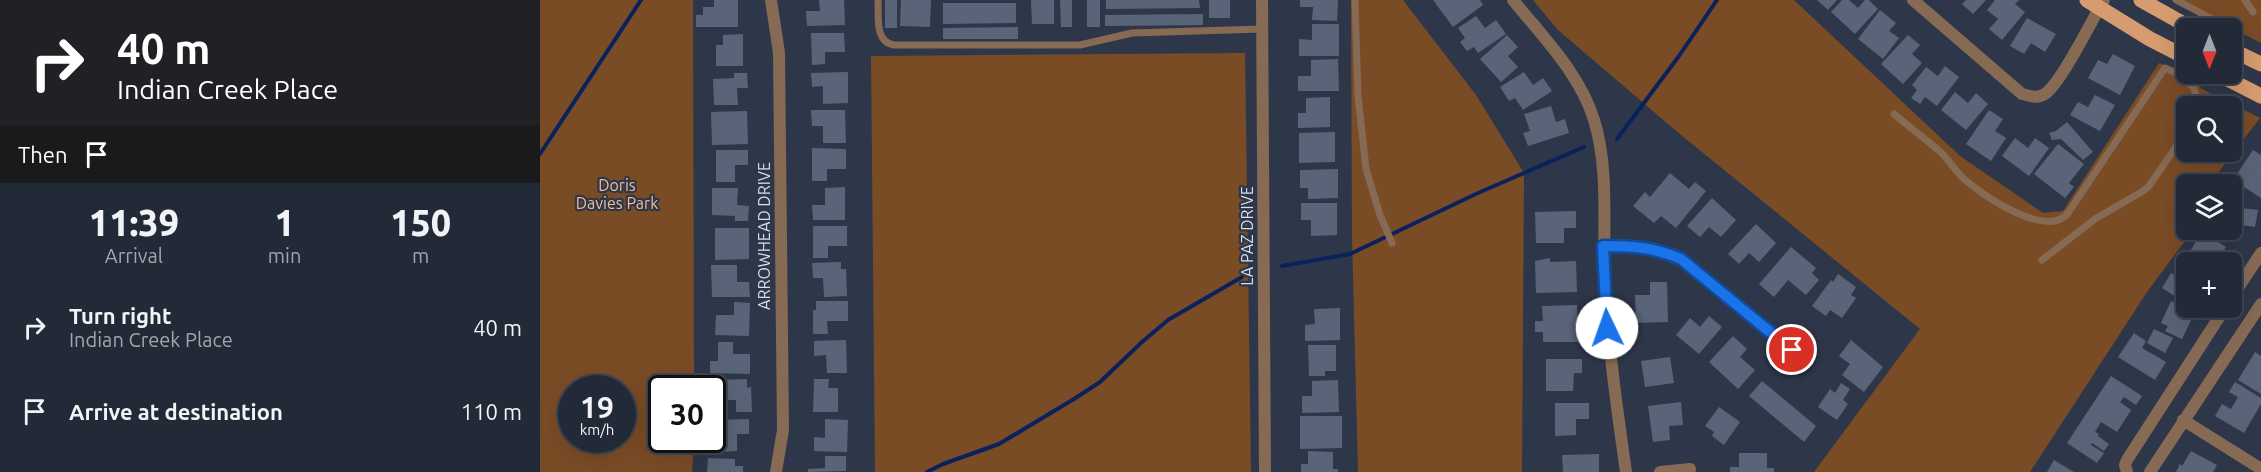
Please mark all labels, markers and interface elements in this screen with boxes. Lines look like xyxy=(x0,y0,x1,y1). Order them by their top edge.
north arrow xyxy=(2176,18,2242,84)
map controls xyxy=(2176,18,2242,318)
icon: right xyxy=(18,24,96,102)
text: 40 m xyxy=(117,25,211,72)
text: Indian Creek Place xyxy=(117,74,338,104)
button: search xyxy=(2176,96,2242,162)
icon: arrive xyxy=(80,138,113,171)
text: Then xyxy=(18,142,68,167)
street label: ARROWHEAD DRIVE xyxy=(755,162,773,310)
button: layers xyxy=(2176,174,2242,240)
park label: Doris Davies Park xyxy=(576,176,658,212)
street label: LA PAZ DRIVE xyxy=(1238,186,1256,286)
text: 11:39 xyxy=(89,202,179,243)
text: 1 xyxy=(274,202,295,243)
text: 150 xyxy=(390,202,451,243)
text: Arrival xyxy=(105,244,163,267)
text: min xyxy=(268,244,301,267)
text: m xyxy=(412,244,429,267)
button: + xyxy=(2176,252,2242,318)
position arrow xyxy=(1575,296,1639,360)
text: Turn right xyxy=(69,303,171,328)
icon: right xyxy=(18,311,51,344)
text: 40 m xyxy=(473,315,522,340)
pin xyxy=(1766,324,1817,375)
text: Indian Creek Place xyxy=(69,328,233,351)
icon: arrive xyxy=(1775,333,1808,366)
speed limit sign: 30 xyxy=(648,375,726,453)
text: 19 xyxy=(580,390,614,424)
icon: arrive xyxy=(18,395,51,428)
text: Arrive at destination xyxy=(69,399,283,424)
text: 110 m xyxy=(461,399,522,424)
text: km/h xyxy=(580,421,614,438)

